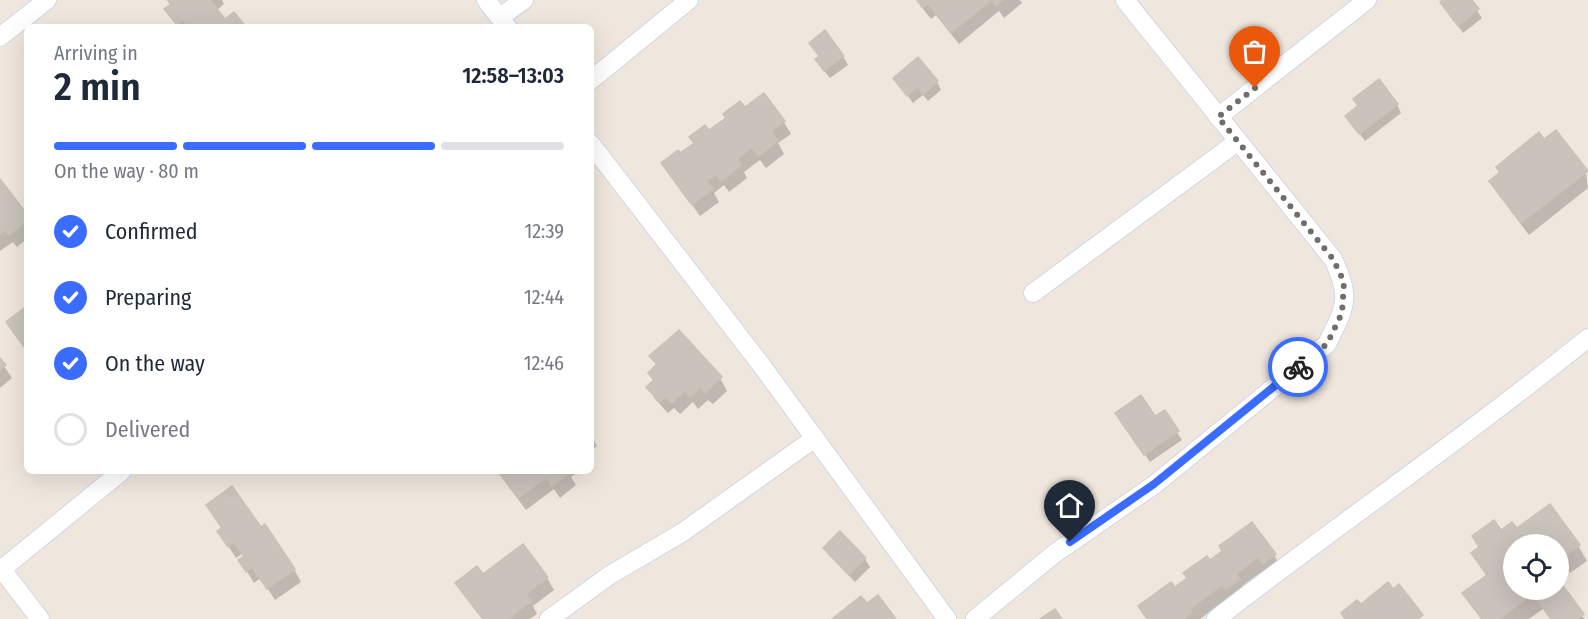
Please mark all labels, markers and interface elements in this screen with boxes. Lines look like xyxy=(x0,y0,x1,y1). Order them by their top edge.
pin xyxy=(1229,26,1280,88)
icon: bag xyxy=(1238,35,1271,68)
text: Arriving in xyxy=(54,41,138,65)
text: 12:58–13:03 xyxy=(462,62,564,89)
text: 2 min xyxy=(54,64,141,110)
text: On the way · 80 m xyxy=(54,159,199,183)
icon: check xyxy=(54,215,87,248)
text: Confirmed xyxy=(105,218,198,245)
text: 12:39 xyxy=(524,219,564,243)
icon: check xyxy=(54,281,87,314)
text: Preparing xyxy=(105,284,191,311)
text: 12:44 xyxy=(524,285,564,309)
courier xyxy=(1268,337,1328,397)
icon: check xyxy=(54,347,87,380)
text: On the way xyxy=(105,350,205,377)
text: 12:46 xyxy=(524,351,564,375)
icon: bike xyxy=(1282,351,1315,384)
text: Delivered xyxy=(105,416,190,443)
pin xyxy=(1044,480,1095,542)
icon: home xyxy=(1053,489,1086,522)
map controls xyxy=(1503,534,1569,600)
button: locate xyxy=(1503,534,1569,600)

